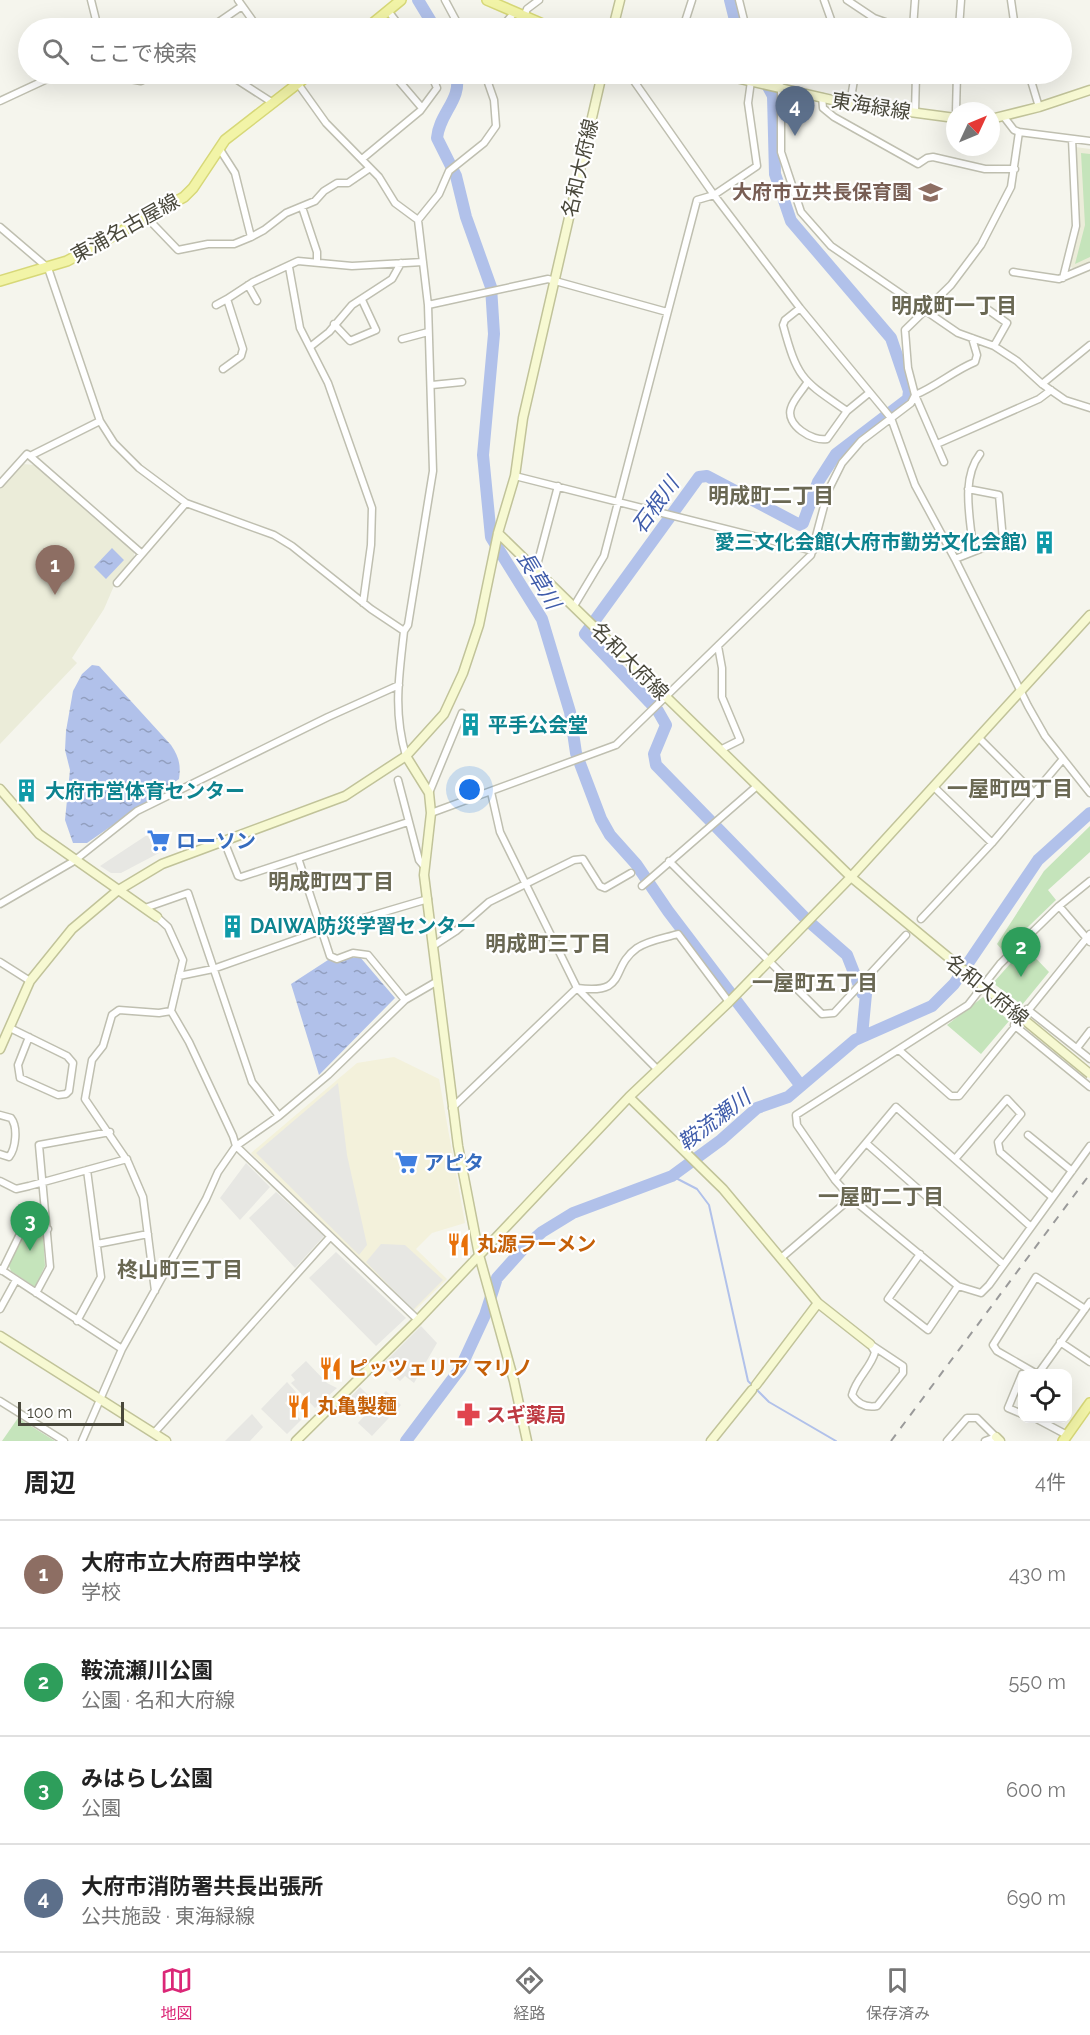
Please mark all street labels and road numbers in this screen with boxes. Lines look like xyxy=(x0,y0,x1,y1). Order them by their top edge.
street label: 東海緑線 xyxy=(830,88,912,124)
street label: 名和大府線 xyxy=(557,117,603,219)
street label: 東浦名古屋線 xyxy=(67,188,183,268)
street label: 名和大府線 xyxy=(586,617,674,705)
street label: 名和大府線 xyxy=(941,949,1033,1031)

